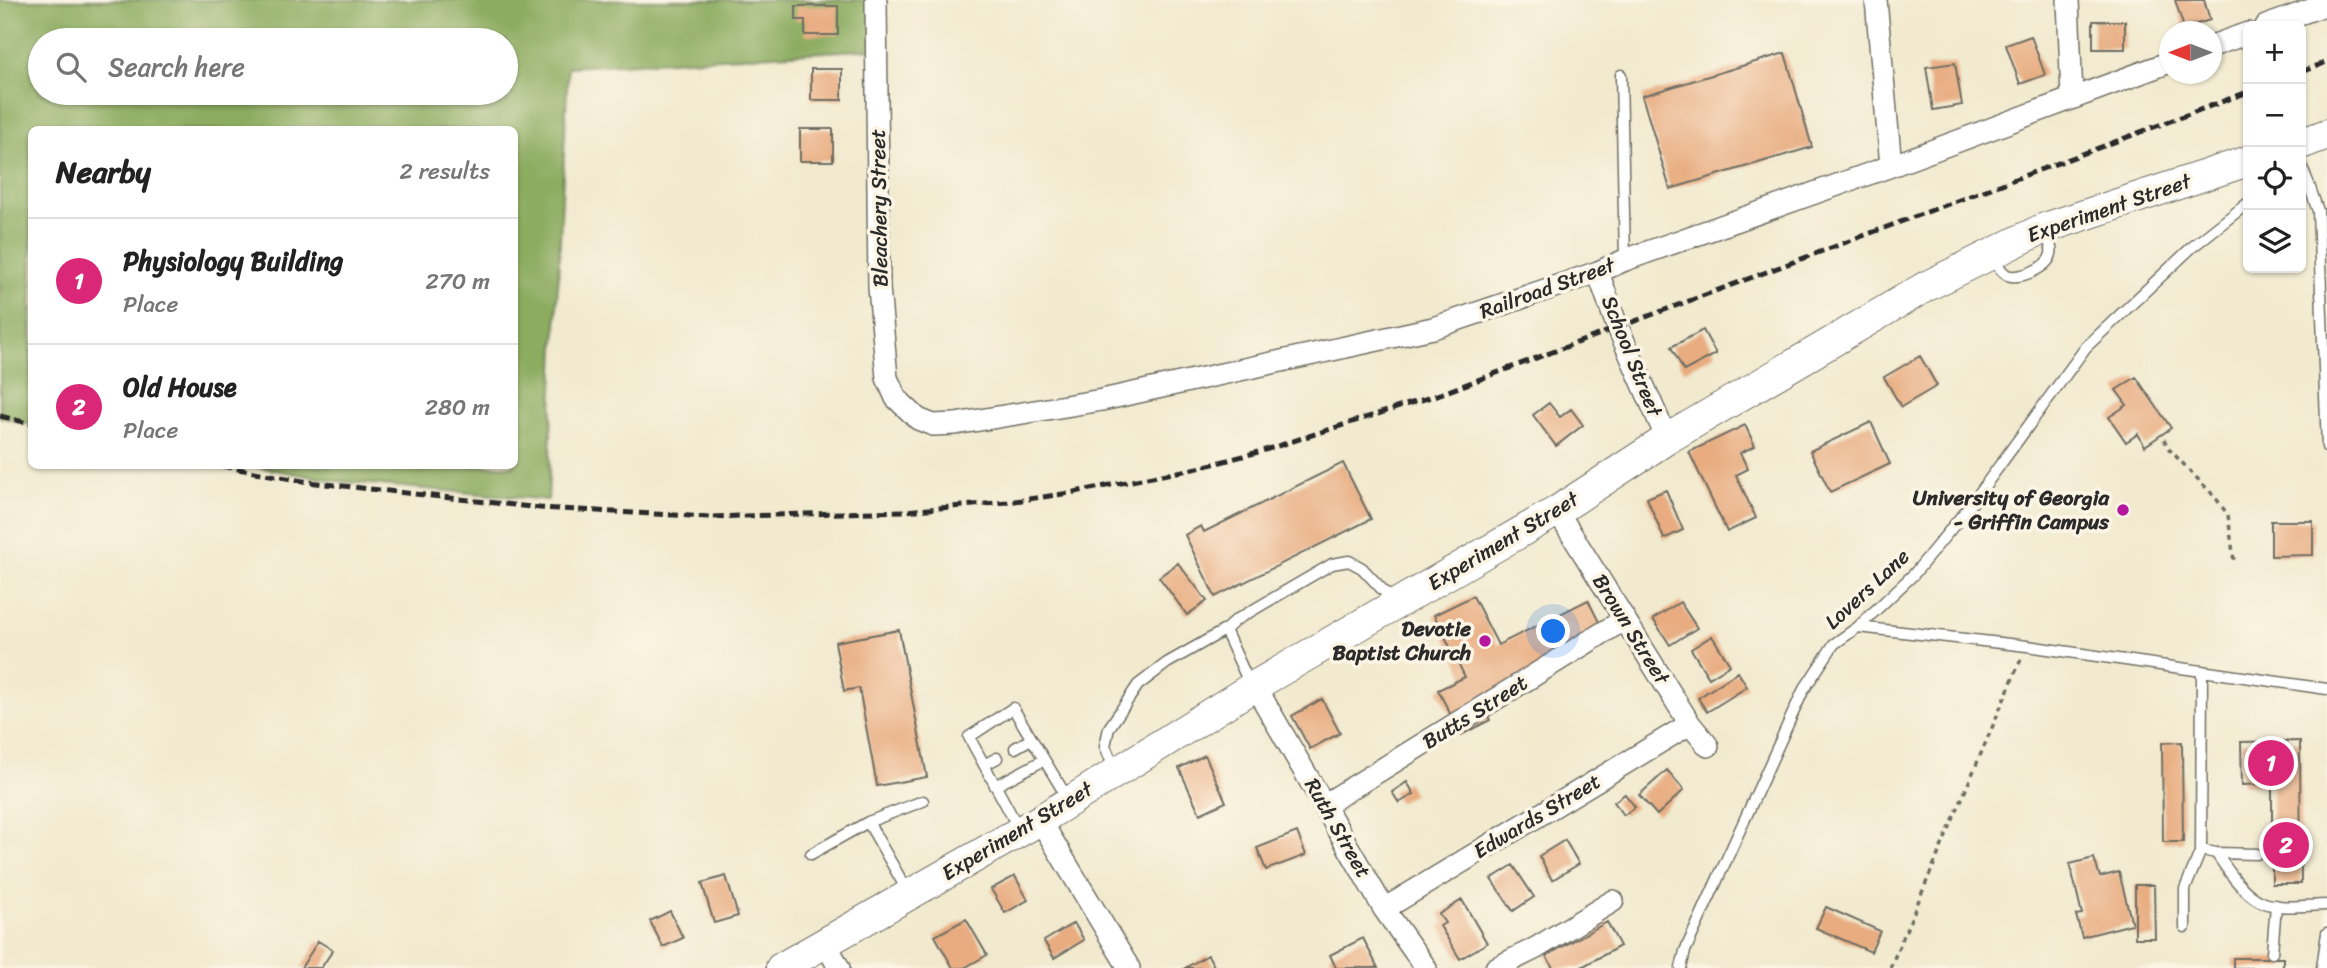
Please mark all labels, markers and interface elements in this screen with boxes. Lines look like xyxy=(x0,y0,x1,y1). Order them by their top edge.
north arrow xyxy=(2159,21,2222,84)
map controls xyxy=(2243,21,2306,273)
button: + xyxy=(2243,21,2306,84)
search box xyxy=(28,28,518,105)
text: Search here xyxy=(108,44,245,90)
icon: search xyxy=(52,48,90,86)
button: − xyxy=(2243,84,2306,147)
street label: Bleachery Street xyxy=(859,129,899,287)
text: Nearby xyxy=(56,145,151,199)
button: locate xyxy=(2243,147,2306,210)
text: 2 results xyxy=(399,151,490,192)
street label: Experiment Street xyxy=(2022,162,2198,254)
button: layers xyxy=(2243,210,2306,273)
text: Physiology Building xyxy=(123,238,343,284)
street label: Railroad Street xyxy=(1474,245,1621,330)
text: 1 xyxy=(74,261,84,302)
text: 270 m xyxy=(425,261,490,302)
text: Place xyxy=(123,284,178,325)
street label: School Street xyxy=(1590,290,1674,424)
text: Old House xyxy=(123,364,236,410)
text: 2 xyxy=(72,387,86,428)
text: 280 m xyxy=(425,387,490,428)
text: Place xyxy=(123,410,178,451)
place label: University of Georgia - Griffin Campus xyxy=(1913,479,2110,541)
street label: Experiment Street xyxy=(1420,480,1587,601)
marker: University of Georgia - Griffin Campus xyxy=(2115,502,2131,518)
street label: Lovers Lane xyxy=(1815,539,1919,639)
street label: Brown Street xyxy=(1582,566,1681,693)
place label: Devotie Baptist Church xyxy=(1332,610,1471,672)
your location xyxy=(1536,614,1570,648)
marker: Devotie Baptist Church xyxy=(1477,633,1493,649)
street label: Butts Street xyxy=(1415,664,1535,760)
pin: 1 xyxy=(2248,737,2294,789)
street label: Edwards Street xyxy=(1466,763,1608,869)
street label: Experiment Street xyxy=(934,770,1101,891)
street label: Ruth Street xyxy=(1294,771,1382,885)
pin: 2 xyxy=(2263,819,2309,871)

